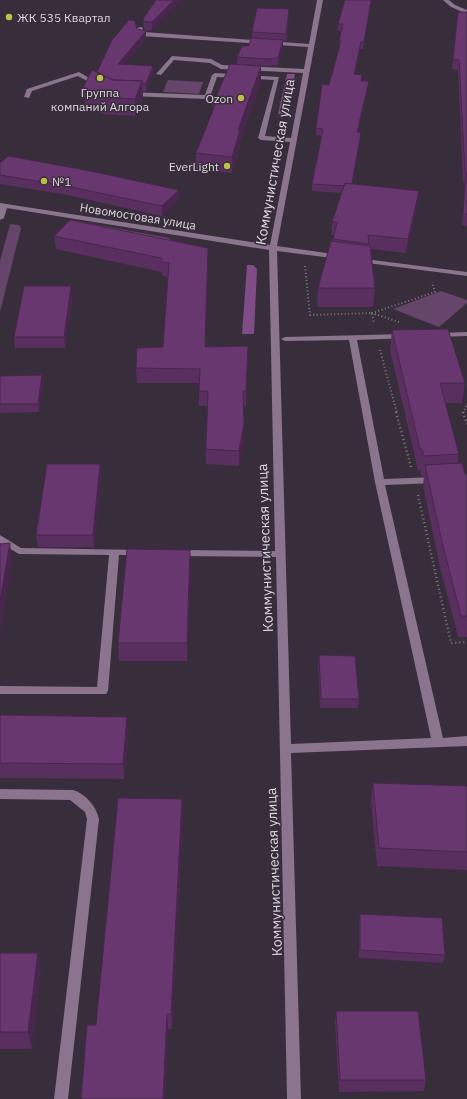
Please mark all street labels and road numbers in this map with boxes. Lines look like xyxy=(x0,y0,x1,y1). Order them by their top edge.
street label: Коммунистическая улица xyxy=(252,77,299,247)
street label: Новомостовая улица xyxy=(79,199,198,233)
street label: Коммунистическая улица xyxy=(253,463,277,633)
street label: Коммунистическая улица xyxy=(262,787,286,957)

